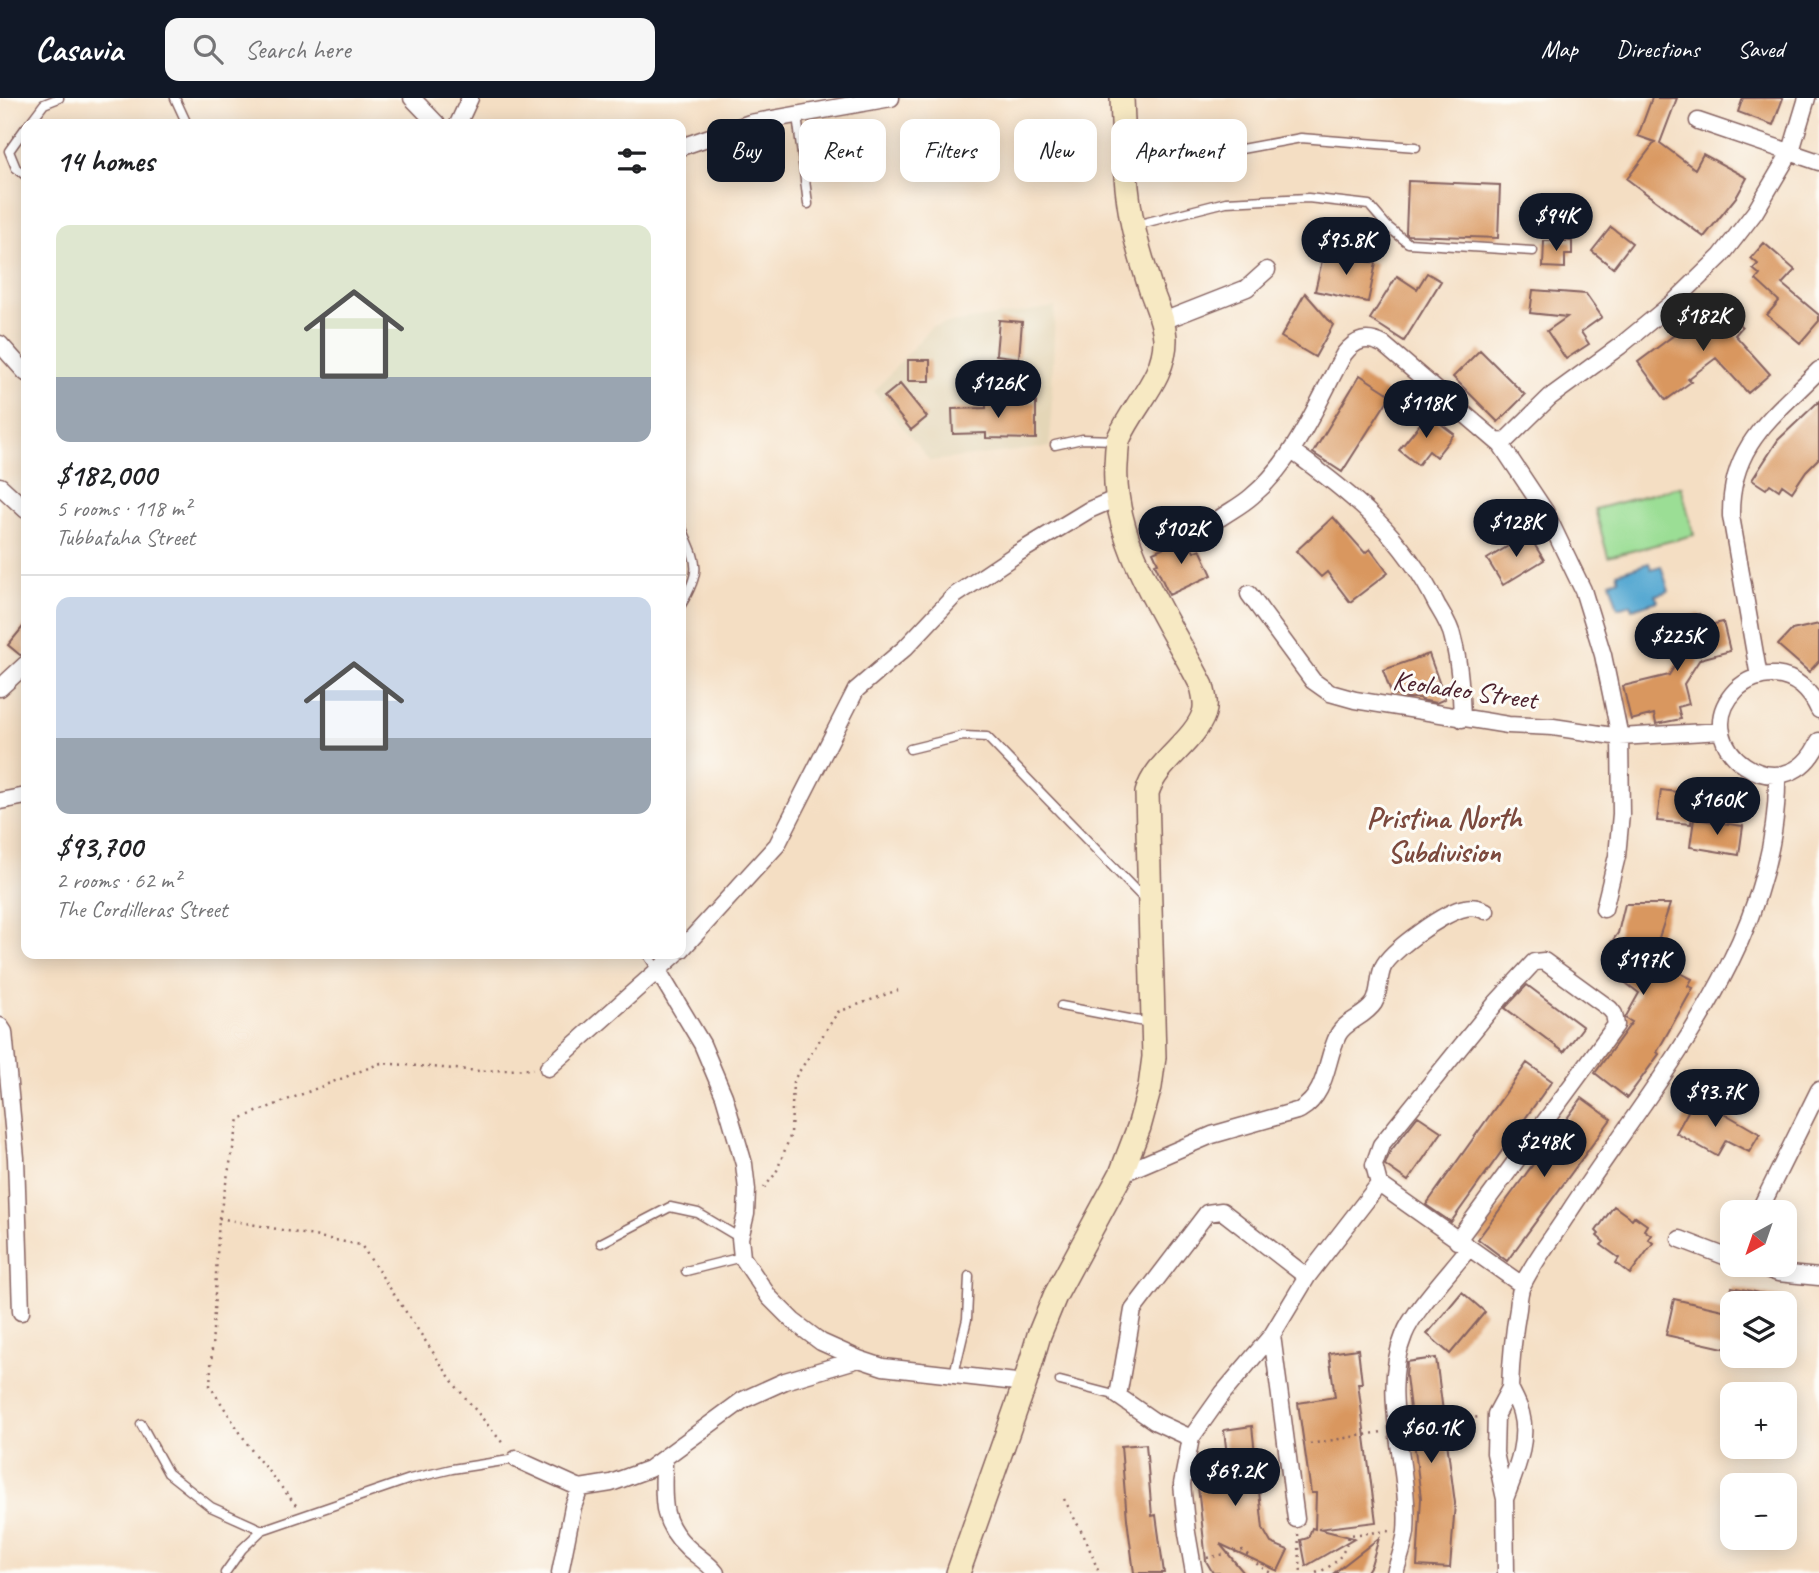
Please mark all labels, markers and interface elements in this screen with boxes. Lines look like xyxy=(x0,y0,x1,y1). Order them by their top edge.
search box xyxy=(165,18,655,81)
text: Casavia xyxy=(35,28,123,70)
icon: search xyxy=(189,30,227,68)
text: Search here xyxy=(245,33,351,66)
text: Map xyxy=(1541,34,1578,64)
text: Directions xyxy=(1616,34,1699,64)
text: Saved xyxy=(1737,34,1784,64)
chip: Buy xyxy=(707,119,785,182)
chip: Rent xyxy=(799,119,886,182)
chip: Filters xyxy=(900,119,1000,182)
chip: New xyxy=(1014,119,1097,182)
chip: Apartment xyxy=(1111,119,1247,182)
text: 14 homes xyxy=(56,142,154,180)
icon: filters xyxy=(613,142,651,180)
pin: $94K xyxy=(1515,194,1597,253)
text: $94K xyxy=(1535,201,1577,230)
pin: $95.8K xyxy=(1289,218,1403,277)
text: $95.8K xyxy=(1318,225,1375,254)
icon: home xyxy=(291,271,417,397)
pin: $182K xyxy=(1654,294,1752,353)
text: $182K xyxy=(1676,301,1730,330)
pin: $126K xyxy=(949,360,1047,420)
text: $126K xyxy=(971,368,1025,397)
pin: $118K xyxy=(1377,380,1475,440)
text: $118K xyxy=(1399,388,1453,417)
text: $182,000 xyxy=(56,456,156,494)
text: 5 rooms · 118 m² xyxy=(56,494,191,523)
pin: $128K xyxy=(1467,500,1565,559)
pin: $102K xyxy=(1132,506,1230,566)
text: $128K xyxy=(1489,507,1543,536)
text: $102K xyxy=(1154,514,1208,543)
text: Tubbataha Street xyxy=(56,523,195,552)
pin: $225K xyxy=(1628,614,1726,673)
text: $225K xyxy=(1651,621,1703,650)
icon: home xyxy=(291,643,417,769)
street label: Keoladeo Street xyxy=(1391,662,1542,717)
pin: $160K xyxy=(1668,778,1766,837)
text: $160K xyxy=(1690,785,1744,814)
district label: Pristina North Subdivision xyxy=(1366,799,1523,871)
text: $93,700 xyxy=(56,828,142,866)
text: 2 rooms · 62 m² xyxy=(56,866,180,895)
text: The Cordilleras Street xyxy=(56,895,227,924)
pin: $197K xyxy=(1594,937,1692,997)
text: $197K xyxy=(1617,945,1669,974)
pin: $93.7K xyxy=(1658,1070,1772,1129)
text: $93.7K xyxy=(1686,1077,1744,1106)
pin: $248K xyxy=(1495,1119,1593,1179)
text: $248K xyxy=(1517,1127,1571,1156)
north arrow xyxy=(1720,1200,1797,1278)
map controls xyxy=(1720,1200,1797,1550)
button: layers xyxy=(1720,1291,1797,1368)
button: + xyxy=(1720,1382,1797,1459)
pin: $60.1K xyxy=(1374,1406,1488,1465)
text: $60.1K xyxy=(1402,1413,1460,1442)
pin: $69.2K xyxy=(1178,1448,1292,1508)
text: $69.2K xyxy=(1206,1456,1264,1485)
button: − xyxy=(1720,1473,1797,1550)

